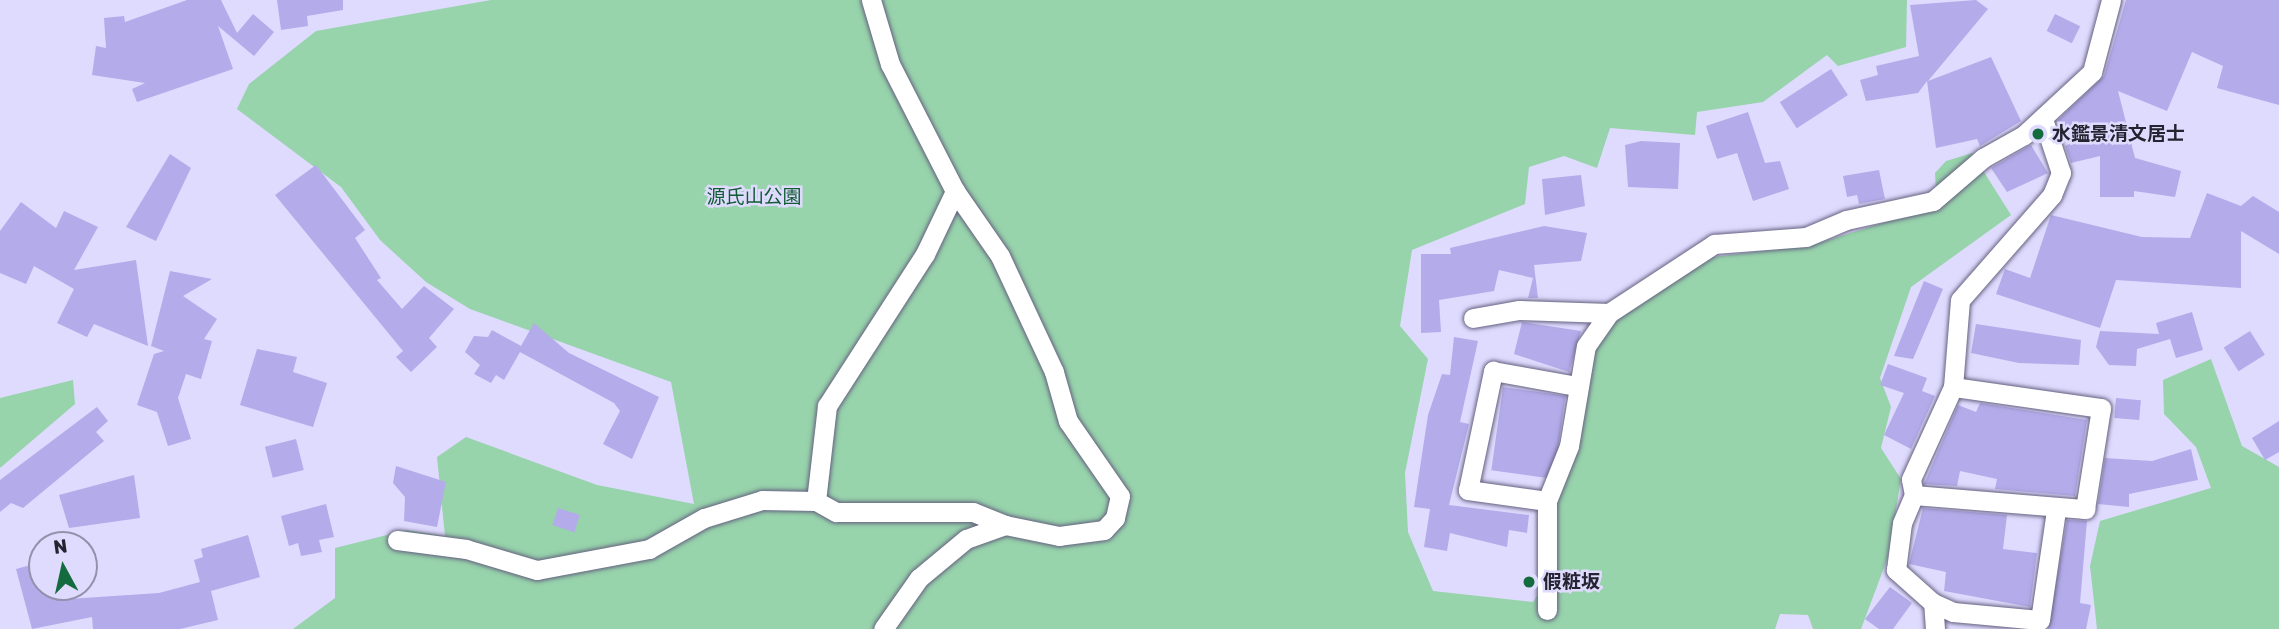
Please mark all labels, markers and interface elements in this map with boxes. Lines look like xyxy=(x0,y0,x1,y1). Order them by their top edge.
place label: 水鑑景清文居士 xyxy=(2052,123,2185,145)
marker: 水鑑景清文居士 xyxy=(2030,126,2046,142)
park label: 源氏山公園 xyxy=(707,186,801,208)
north arrow xyxy=(28,531,98,601)
text: N xyxy=(52,534,69,559)
place label: 假粧坂 xyxy=(1543,571,1600,593)
marker: 假粧坂 xyxy=(1521,574,1537,590)

